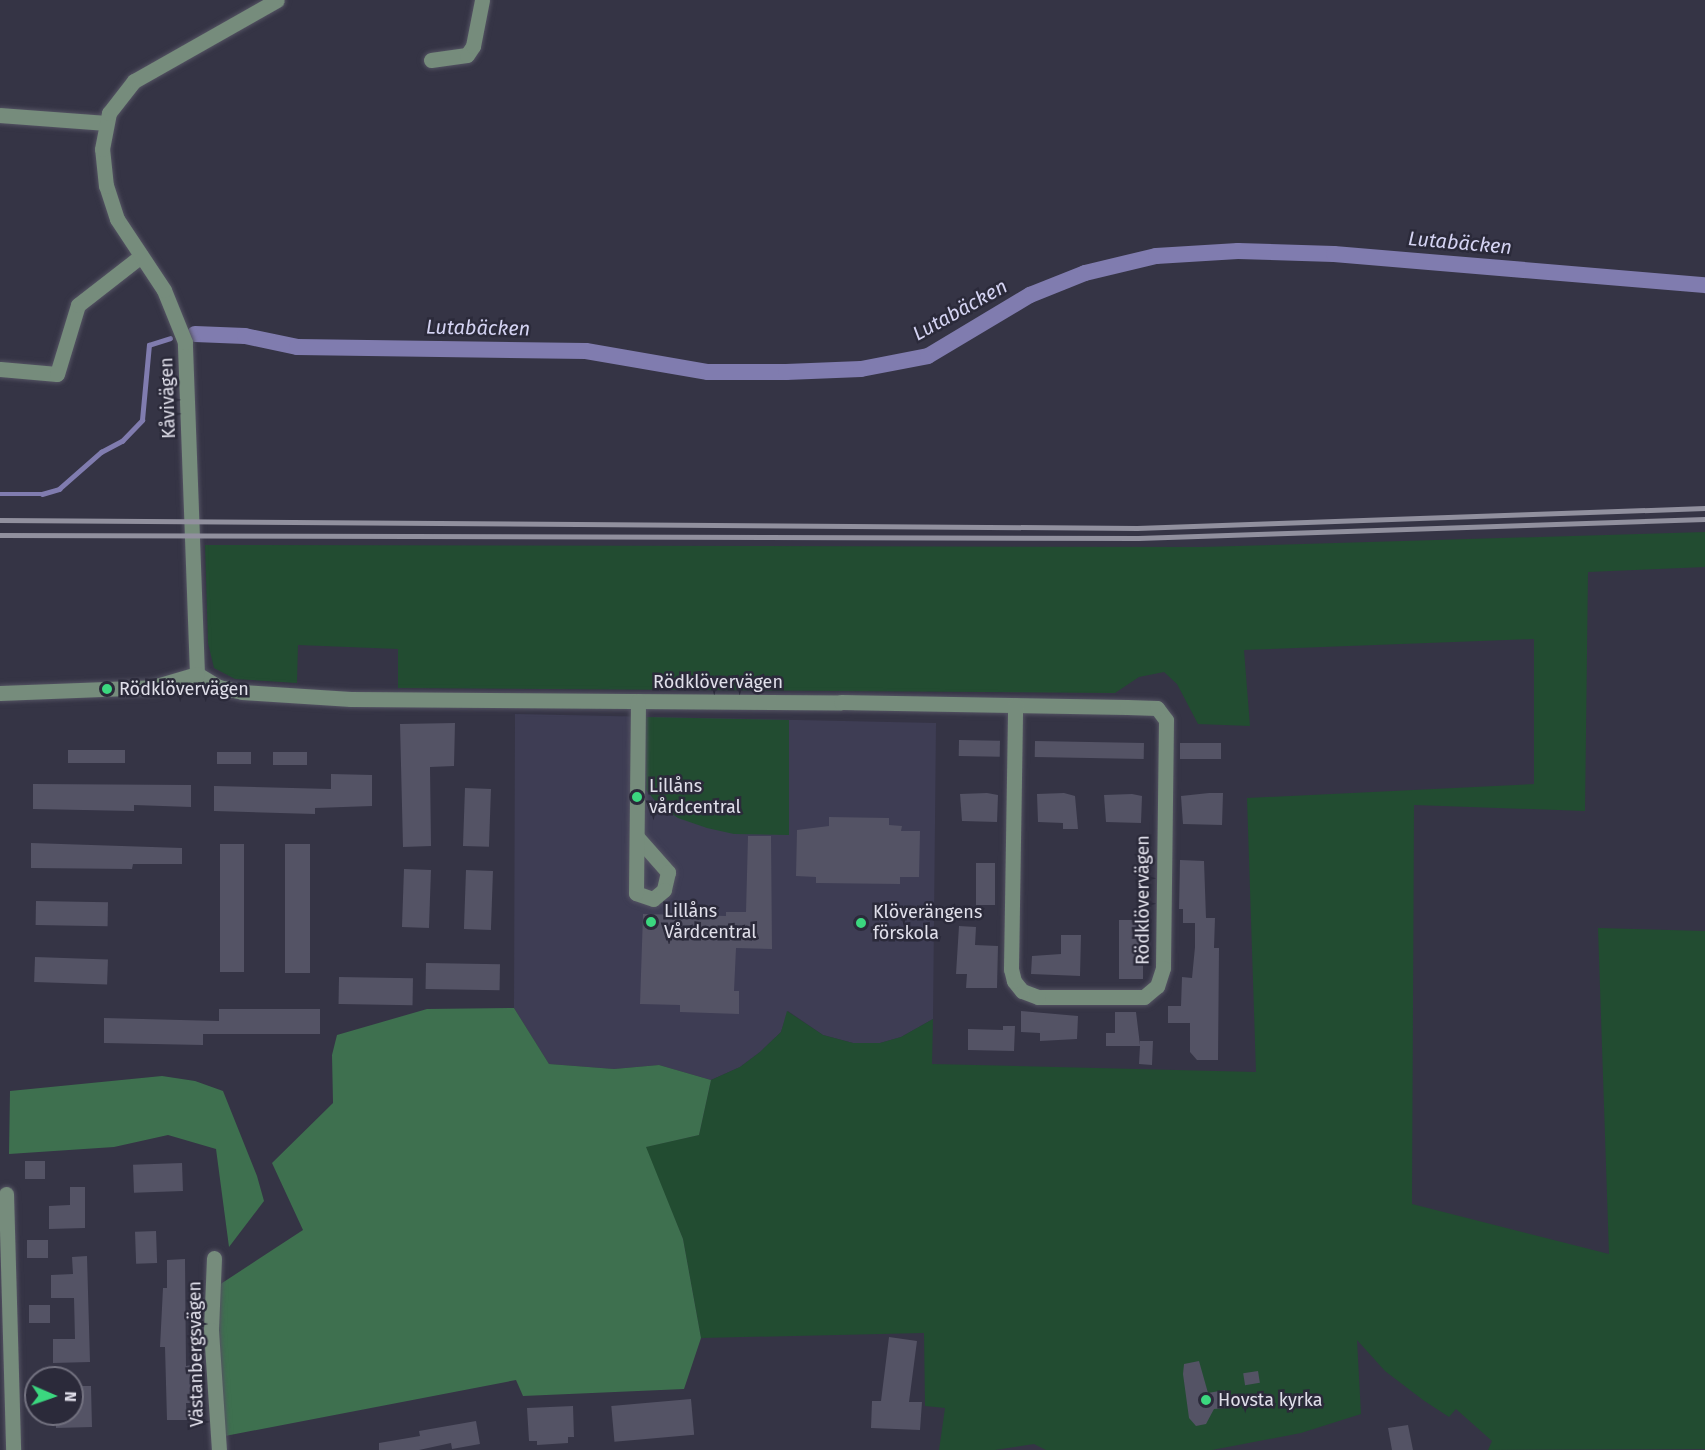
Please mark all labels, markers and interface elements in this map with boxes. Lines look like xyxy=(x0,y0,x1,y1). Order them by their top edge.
water label: Lutabäcken xyxy=(1407,226,1513,260)
water label: Lutabäcken xyxy=(909,274,1011,346)
water label: Lutabäcken xyxy=(426,315,530,341)
street label: Kåvivägen xyxy=(156,357,180,439)
street label: Rödklövervägen xyxy=(653,671,783,693)
place label: Rödklövervägen xyxy=(119,678,249,700)
marker: Rödklövervägen xyxy=(100,682,114,696)
place label: Lillåns vårdcentral xyxy=(649,776,741,818)
marker: Lillåns vårdcentral xyxy=(630,790,644,804)
street label: Rödklövervägen xyxy=(1132,835,1154,965)
place label: Lillåns Vårdcentral xyxy=(664,901,757,944)
place label: Klöverängens förskola xyxy=(873,902,982,944)
marker: Lillåns Vårdcentral xyxy=(642,913,660,931)
marker: Klöverängens förskola xyxy=(854,916,868,930)
street label: Västanbergsvägen xyxy=(184,1281,208,1427)
north arrow xyxy=(24,1366,84,1426)
place label: Hovsta kyrka xyxy=(1218,1389,1323,1411)
text: N xyxy=(61,1391,80,1402)
marker: Hovsta kyrka xyxy=(1199,1393,1213,1407)

